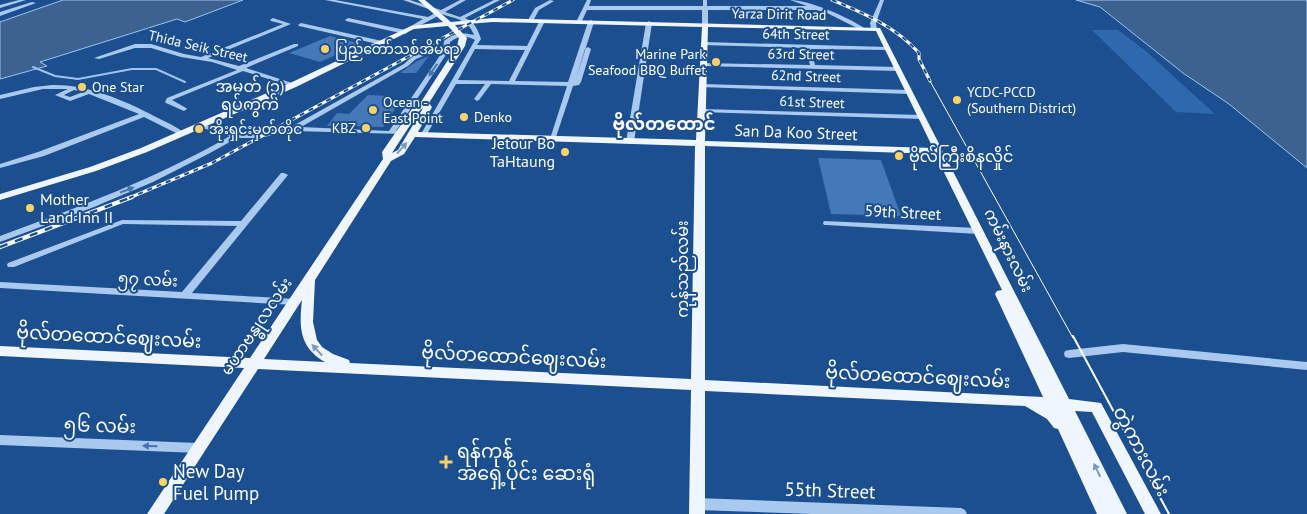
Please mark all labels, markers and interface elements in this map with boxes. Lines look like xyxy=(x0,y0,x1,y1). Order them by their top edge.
street label: Yarza Dirit Road xyxy=(731,4,827,24)
street label: 64th Street xyxy=(762,24,830,44)
street label: Thida Seik Street xyxy=(147,26,250,66)
place label: ပြည်တော်သစ်အိမ််ရာ xyxy=(335,39,460,61)
marker: ပြည်တော်သစ်အိမ််ရာ xyxy=(319,43,331,55)
street label: 63rd Street xyxy=(767,44,835,64)
place label: Marine Park Seafood BBQ Buffet xyxy=(588,45,706,79)
marker: Marine Park Seafood BBQ Buffet xyxy=(710,56,722,68)
one-way arrow xyxy=(428,63,438,76)
street label: 62nd Street xyxy=(771,66,842,86)
district label: အမှတ် (၃) ရပ်ကွက် xyxy=(215,75,285,118)
place label: One Star xyxy=(92,78,144,96)
marker: One Star xyxy=(76,81,88,93)
place label: YCDC-PCCD (Southern District) xyxy=(967,83,1076,117)
street label: 61st Street xyxy=(779,92,845,112)
place label: Ocean - East Point xyxy=(383,93,443,127)
marker: YCDC-PCCD (Southern District) xyxy=(951,94,963,106)
marker: Ocean - East Point xyxy=(367,104,379,116)
place label: Denko xyxy=(474,108,512,126)
marker: Denko xyxy=(458,111,470,123)
district label: ဗိုလ်တထောင် xyxy=(612,112,716,138)
place label: အိုးရှင်းမှတ်တိုင xyxy=(209,119,302,141)
place label: KBZ xyxy=(332,119,356,137)
street label: San Da Koo Street xyxy=(734,120,859,144)
marker: KBZ xyxy=(360,122,372,134)
marker: အိုးရှင်းမှတ်တိုင xyxy=(193,123,205,135)
place label: Jetour Bo TaHtaung xyxy=(490,133,555,171)
one-way arrow xyxy=(396,142,407,155)
place label: ဗိုလ်ကြီးစိနလှိုင် xyxy=(909,145,1013,171)
marker: Jetour Bo TaHtaung xyxy=(559,146,571,158)
marker: ဗိုလ်ကြီးစိနလှိုင် xyxy=(893,150,905,162)
one-way arrow xyxy=(120,186,135,193)
place label: Mother Land Inn II xyxy=(40,189,113,227)
street label: 59th Street xyxy=(864,200,942,224)
marker: Mother Land Inn II xyxy=(24,202,36,214)
street label: ကမ်းနားလမ်း xyxy=(977,204,1039,297)
street label: ကုန်သည်လမ်း xyxy=(671,220,697,318)
street label: ၅၇ လမ်း xyxy=(117,266,178,295)
street label: မဟာဗန္ဓုလလမ်း xyxy=(215,273,300,381)
street label: ဗိုလ်တထောင်ဈေးလမ်း xyxy=(16,317,202,358)
street label: ဗိုလ်တထောင်ဈေးလမ်း xyxy=(421,337,607,378)
one-way arrow xyxy=(311,344,323,356)
street label: ဗိုလ်တထောင်ဈေးလမ်း xyxy=(825,357,1011,398)
street label: တွဲကားလမ်း xyxy=(1105,401,1178,502)
street label: ၅၆ လမ်း xyxy=(63,410,137,442)
place label: ရန်ကုန် အရှေ့ပိုင်း ဆေးရုံ xyxy=(457,437,595,490)
one-way arrow xyxy=(141,441,157,449)
marker: ရန်ကုန် အရှေ့ပိုင်း ဆေးရုံ xyxy=(439,455,453,469)
place label: New Day Fuel Pump xyxy=(173,459,259,505)
one-way arrow xyxy=(1093,463,1101,478)
marker: New Day Fuel Pump xyxy=(157,476,169,488)
street label: 55th Street xyxy=(784,476,877,504)

